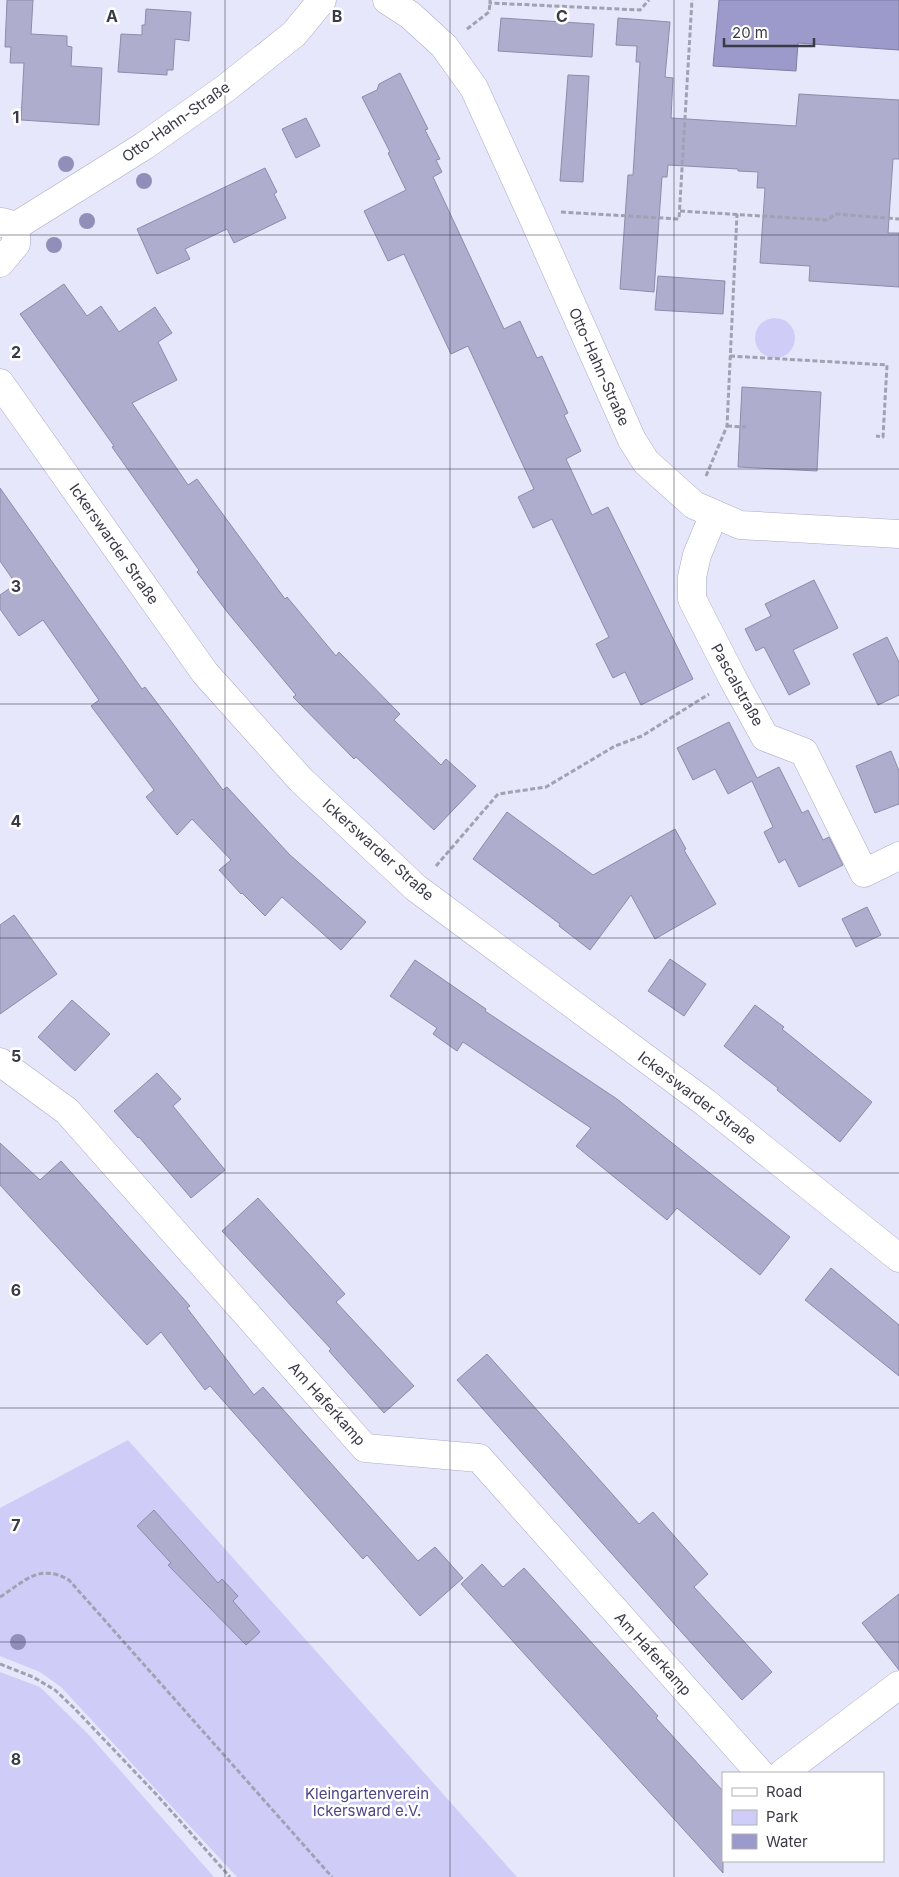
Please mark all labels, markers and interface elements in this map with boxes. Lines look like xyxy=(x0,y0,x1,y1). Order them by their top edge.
text: A xyxy=(106,6,118,26)
text: B xyxy=(332,6,342,26)
text: C xyxy=(556,6,568,26)
scale bar xyxy=(724,15,814,47)
text: 20 m xyxy=(732,23,768,42)
street label: Otto-Hahn-Straße xyxy=(118,77,233,166)
text: 1 xyxy=(13,107,19,127)
street label: Otto-Hahn-Straße xyxy=(565,305,634,429)
text: 2 xyxy=(11,342,21,362)
street label: Ickerswarder Straße xyxy=(66,480,163,608)
text: 3 xyxy=(11,576,21,596)
street label: Pascalstraße xyxy=(707,640,768,729)
street label: Ickerswarder Straße xyxy=(319,795,438,905)
text: 4 xyxy=(11,811,22,831)
text: 5 xyxy=(11,1046,21,1066)
street label: Ickerswarder Straße xyxy=(634,1047,760,1148)
text: 6 xyxy=(11,1280,21,1300)
street label: Am Haferkamp xyxy=(285,1358,370,1449)
text: 7 xyxy=(11,1515,21,1535)
street label: Am Haferkamp xyxy=(611,1608,696,1699)
text: 8 xyxy=(11,1749,21,1769)
legend xyxy=(722,1772,884,1862)
text: Road xyxy=(766,1782,802,1801)
park label: Kleingartenverein Ickersward e.V. xyxy=(305,1784,429,1820)
text: Park xyxy=(766,1807,799,1826)
text: Water xyxy=(766,1832,808,1851)

